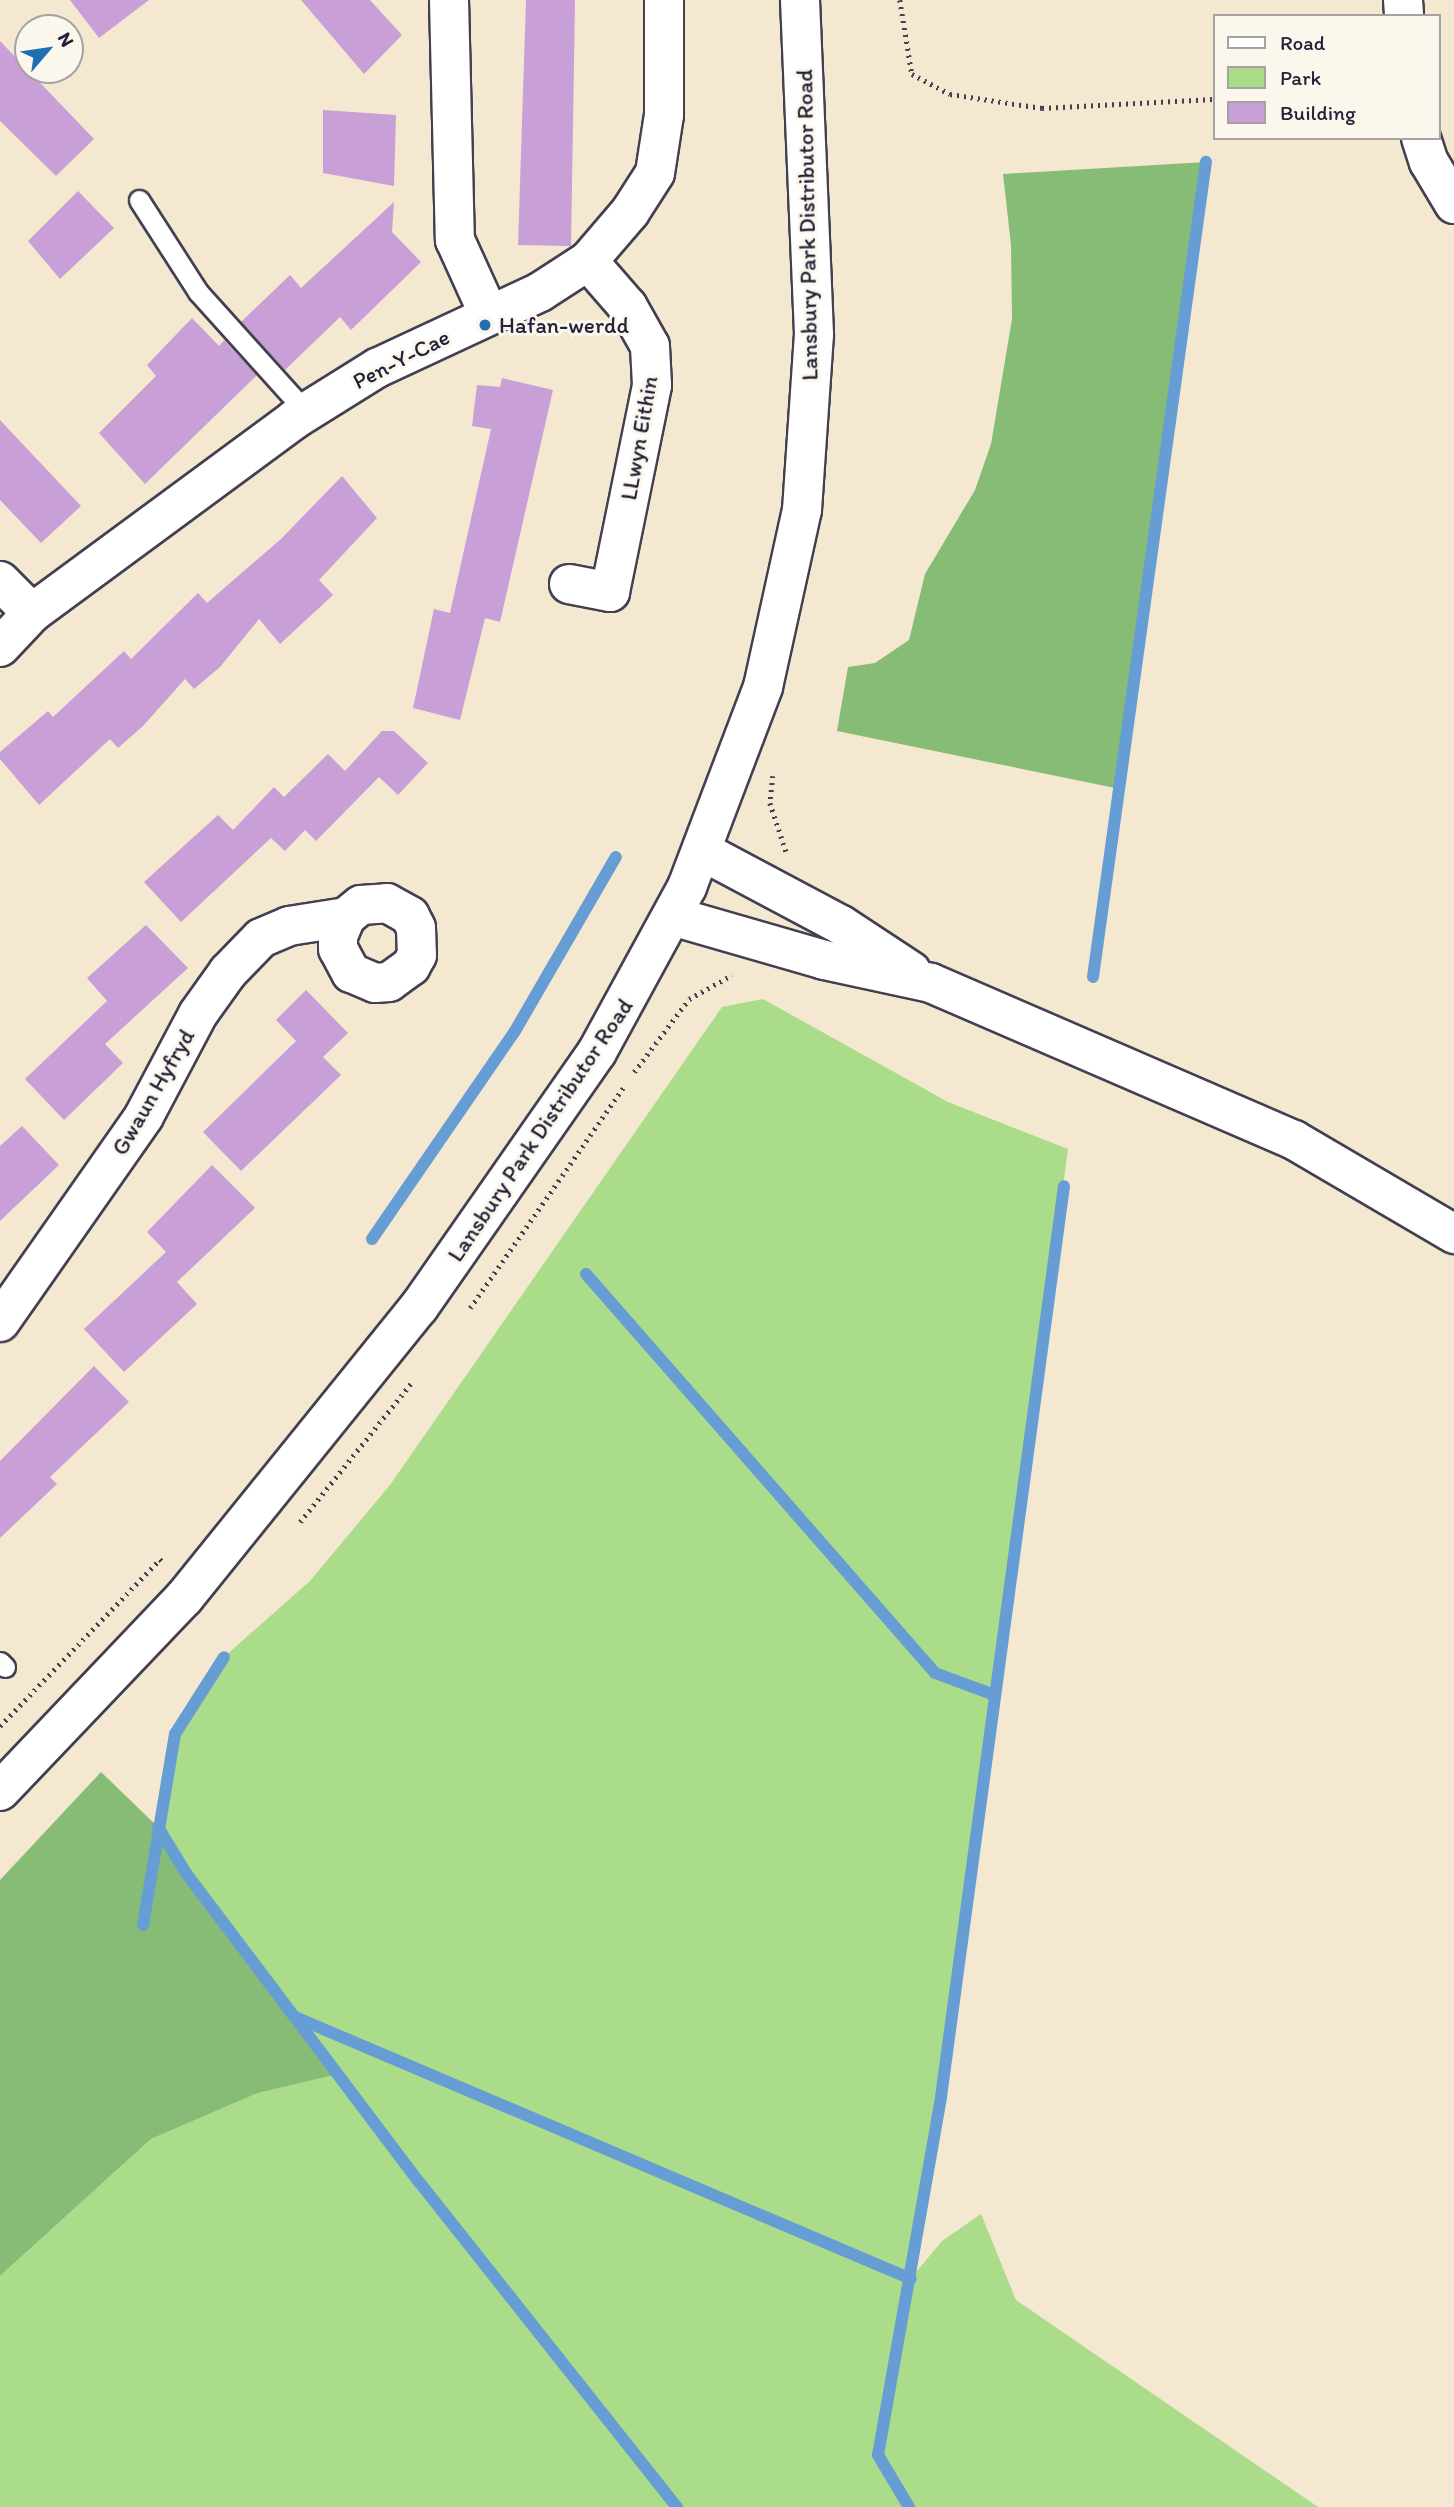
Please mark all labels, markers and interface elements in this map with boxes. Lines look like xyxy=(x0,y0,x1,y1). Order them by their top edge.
north arrow xyxy=(14,14,84,84)
legend xyxy=(1212,14,1440,140)
text: N xyxy=(53,28,79,51)
text: Road xyxy=(1280,30,1325,55)
text: Park xyxy=(1280,65,1321,90)
street label: Lansbury Park Distributor Road xyxy=(790,69,824,381)
text: Building xyxy=(1280,100,1356,125)
place label: Hafan-werdd xyxy=(499,311,629,339)
marker: Hafan-werdd xyxy=(477,317,493,333)
street label: Pen-Y-Cae xyxy=(348,323,454,395)
street label: LLwyn Eithin xyxy=(614,374,664,502)
street label: Lansbury Park Distributor Road xyxy=(442,993,638,1267)
street label: Gwaun Hyfryd xyxy=(106,1024,200,1160)

